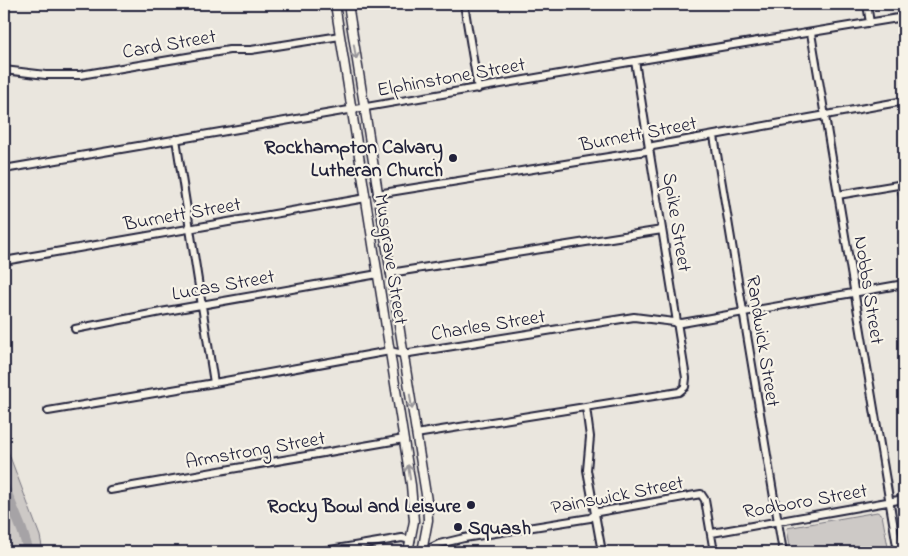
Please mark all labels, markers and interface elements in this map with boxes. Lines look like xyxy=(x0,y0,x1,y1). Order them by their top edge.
street label: Card Street xyxy=(120,23,219,68)
one-way arrow xyxy=(351,44,361,60)
street label: Elphinstone Street xyxy=(375,51,528,106)
street label: Burnett Street xyxy=(576,110,700,161)
place label: Rockhampton Calvary Lutheran Church xyxy=(264,134,443,186)
marker: Rockhampton Calvary Lutheran Church xyxy=(447,152,459,164)
street label: Spike Street xyxy=(653,171,698,275)
street label: Burnett Street xyxy=(120,191,244,240)
street label: Musgrave Street xyxy=(364,192,414,327)
street label: Nobbs Street xyxy=(845,234,890,347)
street label: Lucas Street xyxy=(170,263,277,310)
street label: Randwick Street xyxy=(737,274,786,409)
street label: Charles Street xyxy=(429,303,548,350)
one-way arrow xyxy=(406,393,416,409)
street label: Armstrong Street xyxy=(183,425,328,479)
one-way arrow xyxy=(404,465,414,481)
street label: Painswick Street xyxy=(549,469,687,524)
street label: Rodboro Street xyxy=(741,477,870,528)
place label: Rocky Bowl and Leisure xyxy=(267,493,462,523)
marker: Rocky Bowl and Leisure xyxy=(465,499,477,511)
place label: Squash xyxy=(468,515,531,544)
marker: Squash xyxy=(452,521,464,533)

